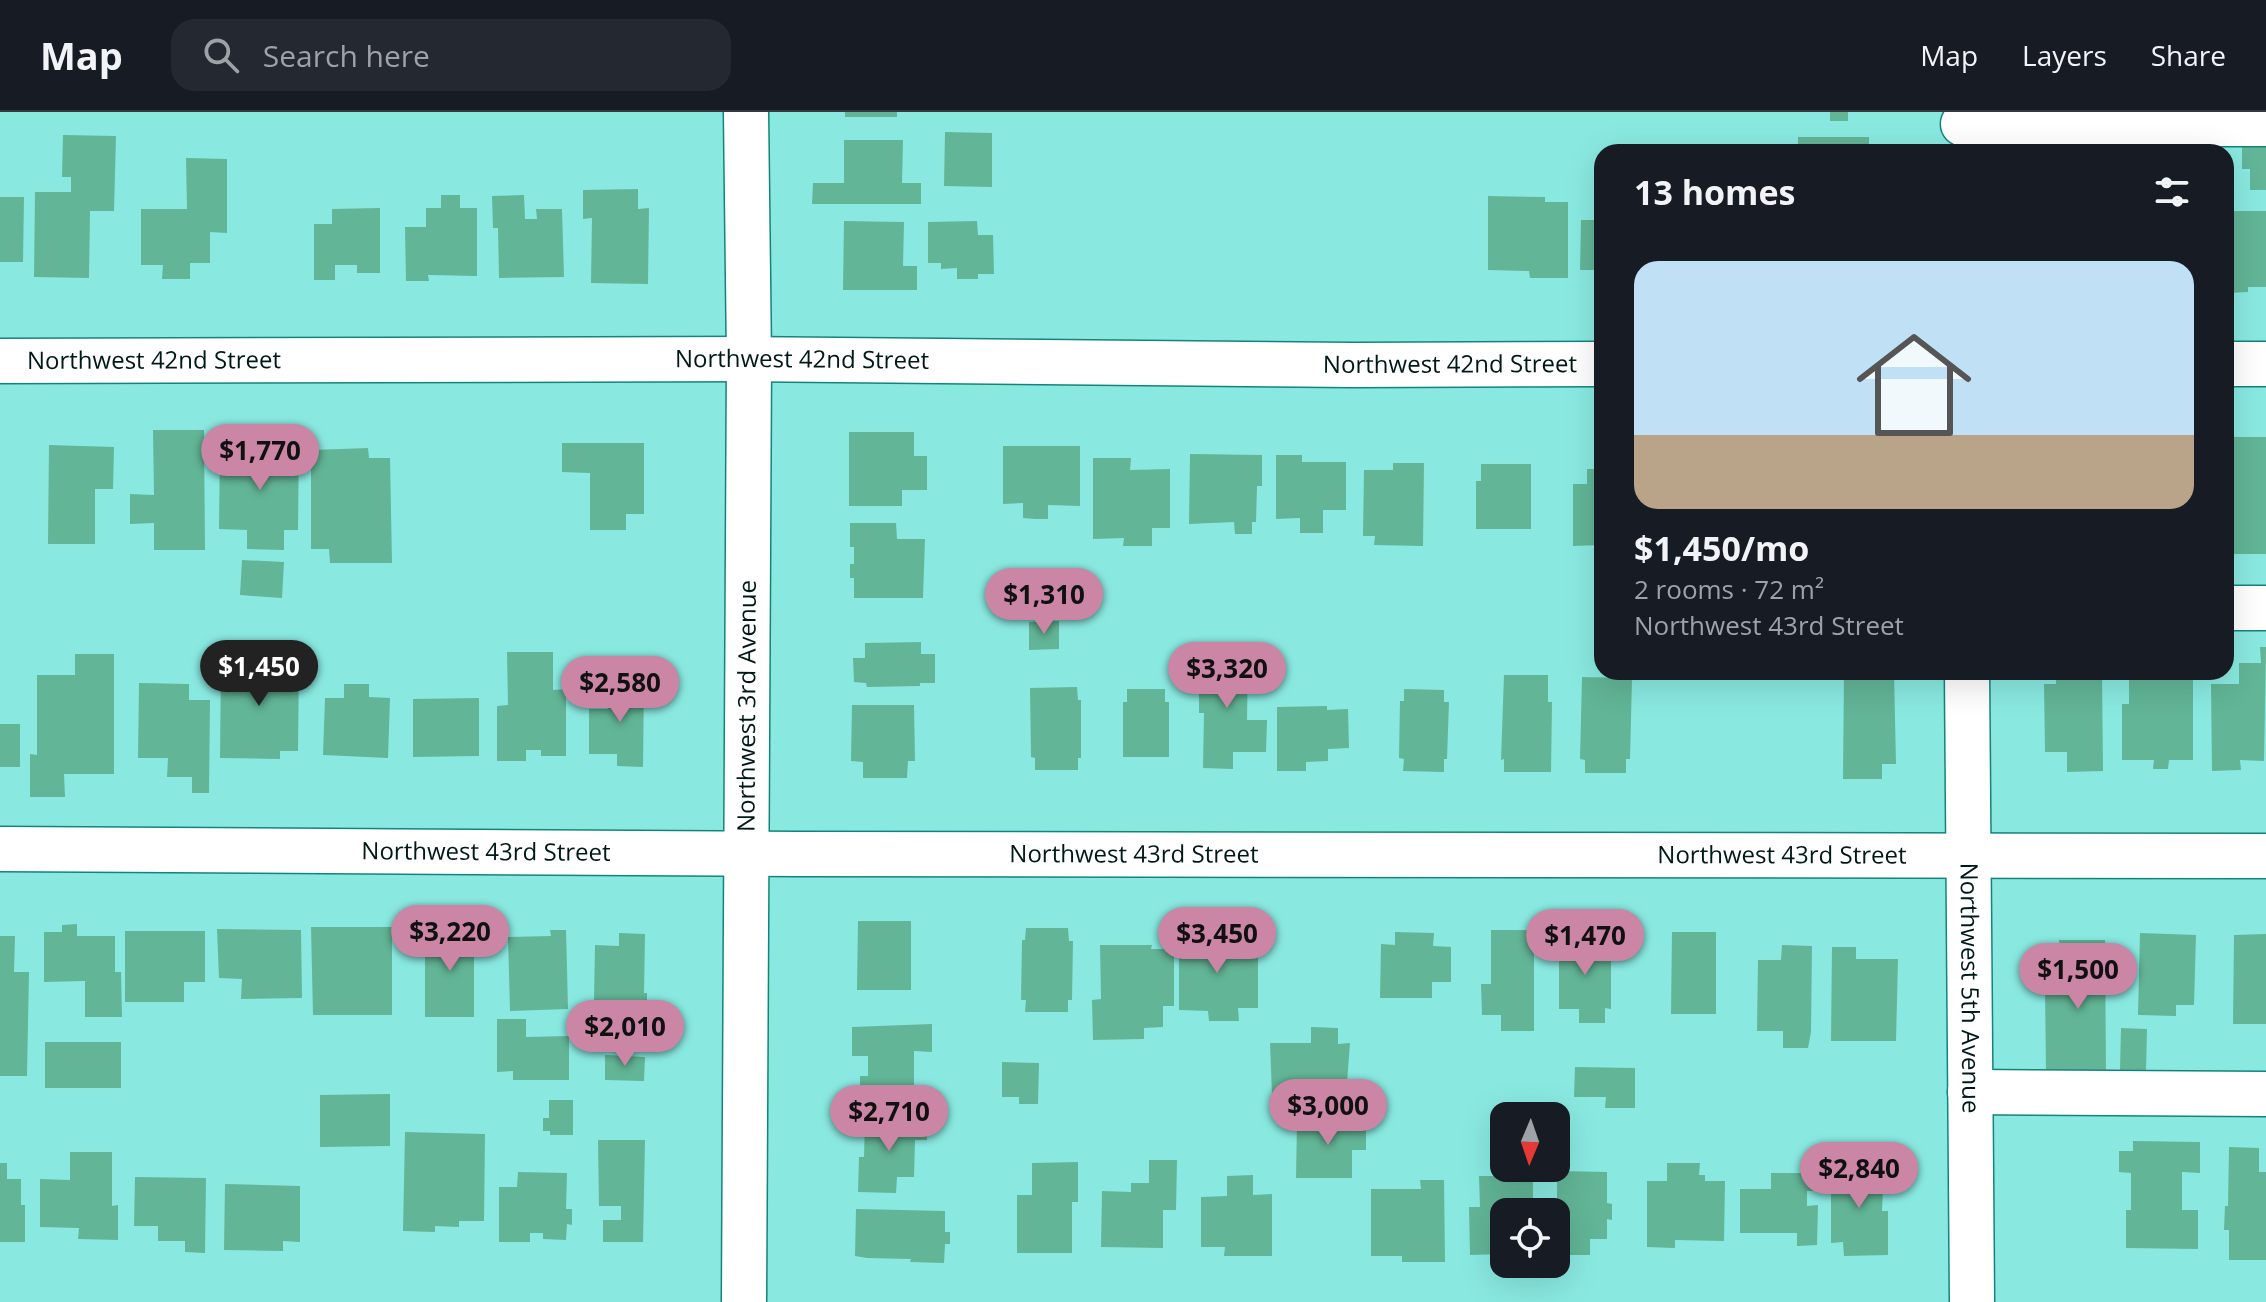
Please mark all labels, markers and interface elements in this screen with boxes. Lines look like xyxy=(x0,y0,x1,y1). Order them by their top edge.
search box xyxy=(171,19,731,91)
text: Map xyxy=(40,29,123,81)
icon: search xyxy=(199,33,243,77)
text: Search here xyxy=(263,35,430,76)
text: Map xyxy=(1920,36,1978,74)
text: Layers xyxy=(2022,36,2107,74)
text: Share xyxy=(2151,36,2226,74)
text: 13 homes xyxy=(1634,169,1795,215)
icon: filters xyxy=(2150,170,2194,214)
icon: home xyxy=(1842,313,1986,457)
street label: Northwest 42nd Street xyxy=(675,341,929,376)
street label: Northwest 42nd Street xyxy=(27,342,281,376)
street label: Northwest 42nd Street xyxy=(1323,346,1577,380)
pin: $1,770 xyxy=(195,424,325,492)
text: $1,770 xyxy=(219,432,301,468)
text: $1,450/mo xyxy=(1634,525,1809,571)
pin: $1,310 xyxy=(979,568,1109,636)
text: 2 rooms · 72 m² xyxy=(1634,571,1824,607)
text: $1,310 xyxy=(1003,576,1085,612)
street label: Northwest 3rd Avenue xyxy=(728,580,763,832)
text: Northwest 43rd Street xyxy=(1634,607,1904,643)
pin: $1,450 xyxy=(194,640,324,708)
pin: $3,320 xyxy=(1162,642,1292,710)
text: $1,450 xyxy=(218,648,300,684)
text: $3,320 xyxy=(1186,650,1268,686)
pin: $2,580 xyxy=(555,656,685,724)
text: $2,580 xyxy=(579,664,661,700)
street label: Northwest 43rd Street xyxy=(361,833,611,868)
street label: Northwest 43rd Street xyxy=(1009,836,1259,870)
street label: Northwest 43rd Street xyxy=(1657,837,1907,871)
street label: Northwest 5th Avenue xyxy=(1954,862,1989,1113)
pin: $3,220 xyxy=(385,905,515,973)
pin: $3,450 xyxy=(1152,907,1282,975)
pin: $1,470 xyxy=(1520,909,1650,977)
text: $3,220 xyxy=(409,913,491,949)
text: $3,450 xyxy=(1176,915,1258,951)
text: $1,470 xyxy=(1544,917,1626,953)
pin: $1,500 xyxy=(2013,943,2143,1011)
text: $1,500 xyxy=(2037,951,2119,987)
pin: $2,010 xyxy=(560,1000,690,1068)
text: $2,010 xyxy=(584,1008,666,1044)
pin: $3,000 xyxy=(1263,1079,1393,1147)
pin: $2,710 xyxy=(824,1085,954,1153)
text: $3,000 xyxy=(1287,1087,1369,1123)
text: $2,710 xyxy=(848,1093,930,1129)
north arrow xyxy=(1490,1102,1570,1182)
map controls xyxy=(1490,1102,1570,1278)
pin: $2,840 xyxy=(1794,1142,1924,1210)
text: $2,840 xyxy=(1818,1150,1900,1186)
button: locate xyxy=(1490,1198,1570,1278)

